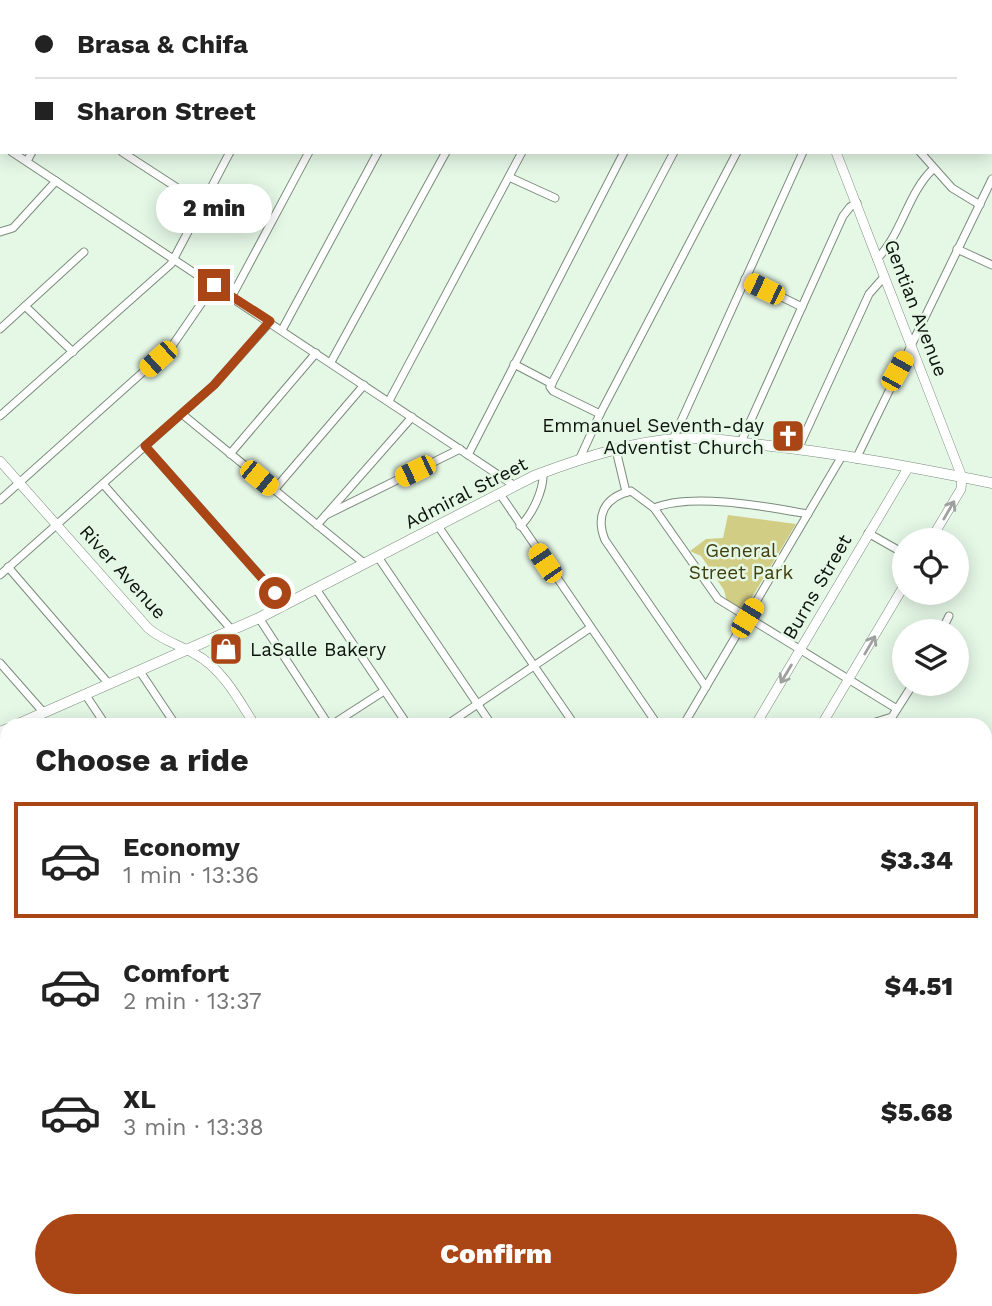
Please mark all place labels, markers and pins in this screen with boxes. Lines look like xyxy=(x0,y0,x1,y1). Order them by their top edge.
place label: Emmanuel Seventh-day Adventist Church xyxy=(542,414,764,459)
church icon: Emmanuel Seventh-day Adventist Church xyxy=(769,417,807,455)
shop icon: LaSalle Bakery xyxy=(207,630,245,668)
place label: LaSalle Bakery xyxy=(250,638,386,661)

